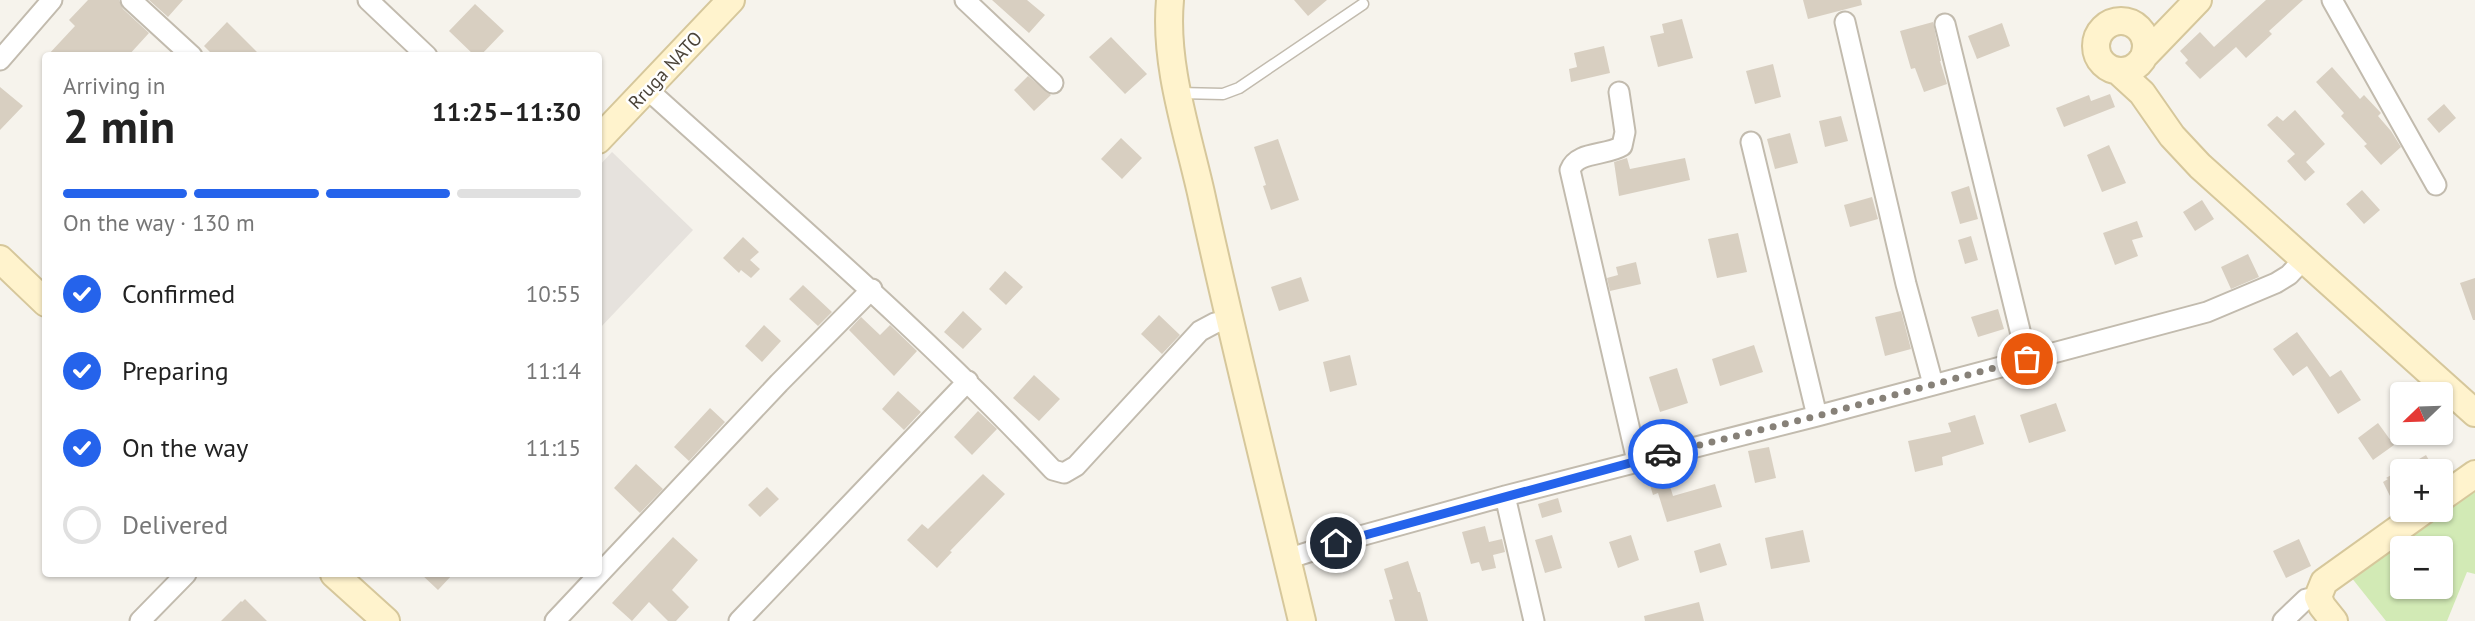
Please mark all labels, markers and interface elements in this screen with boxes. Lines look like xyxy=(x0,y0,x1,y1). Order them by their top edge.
street label: Rruga NATO xyxy=(623,26,707,114)
text: Arriving in xyxy=(63,71,165,100)
text: 11:25–11:30 xyxy=(432,95,581,128)
text: 2 min xyxy=(63,96,175,156)
text: On the way · 130 m xyxy=(63,208,255,237)
icon: check xyxy=(63,275,101,313)
text: Confirmed xyxy=(122,277,235,310)
text: 10:55 xyxy=(526,279,581,308)
pin xyxy=(1997,329,2057,389)
icon: bag xyxy=(2008,340,2046,378)
icon: check xyxy=(63,352,101,390)
text: Preparing xyxy=(122,354,229,387)
text: 11:14 xyxy=(526,356,581,385)
north arrow xyxy=(2390,382,2454,444)
map controls xyxy=(2390,382,2453,599)
courier xyxy=(1628,419,1698,489)
icon: check xyxy=(63,429,101,467)
text: On the way xyxy=(122,431,248,464)
text: 11:15 xyxy=(526,433,581,462)
icon: car xyxy=(1644,435,1682,473)
button: + xyxy=(2390,459,2453,522)
text: Delivered xyxy=(122,508,228,541)
pin xyxy=(1306,513,1366,573)
icon: home xyxy=(1317,524,1355,562)
button: − xyxy=(2390,536,2453,599)

